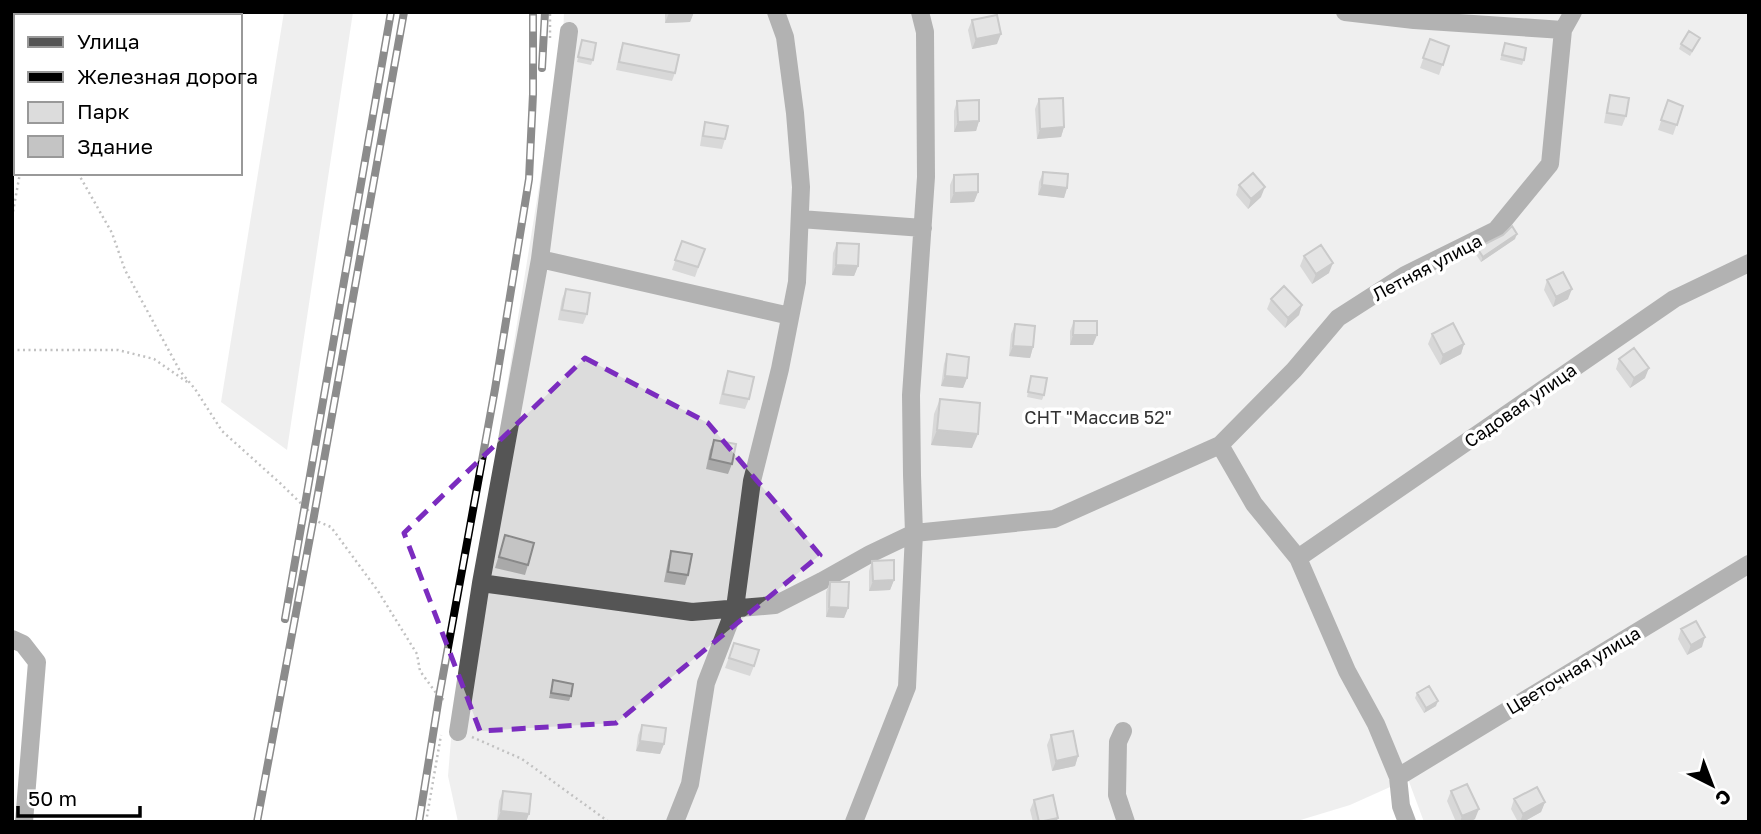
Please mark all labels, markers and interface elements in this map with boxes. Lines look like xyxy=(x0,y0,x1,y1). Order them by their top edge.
legend xyxy=(14,14,242,175)
text: Улица xyxy=(77,28,140,54)
text: Железная дорога xyxy=(77,63,258,89)
text: Парк xyxy=(77,98,130,124)
text: Здание xyxy=(77,133,153,159)
street label: Летняя улица xyxy=(1369,229,1485,305)
street label: Садовая улица xyxy=(1460,358,1580,452)
park label: СНТ "Массив 52" xyxy=(1024,406,1172,428)
street label: Цветочная улица xyxy=(1502,621,1644,719)
north arrow xyxy=(1677,750,1747,820)
scale bar xyxy=(18,774,140,818)
text: 50 m xyxy=(28,785,77,811)
text: С xyxy=(1711,785,1736,811)

